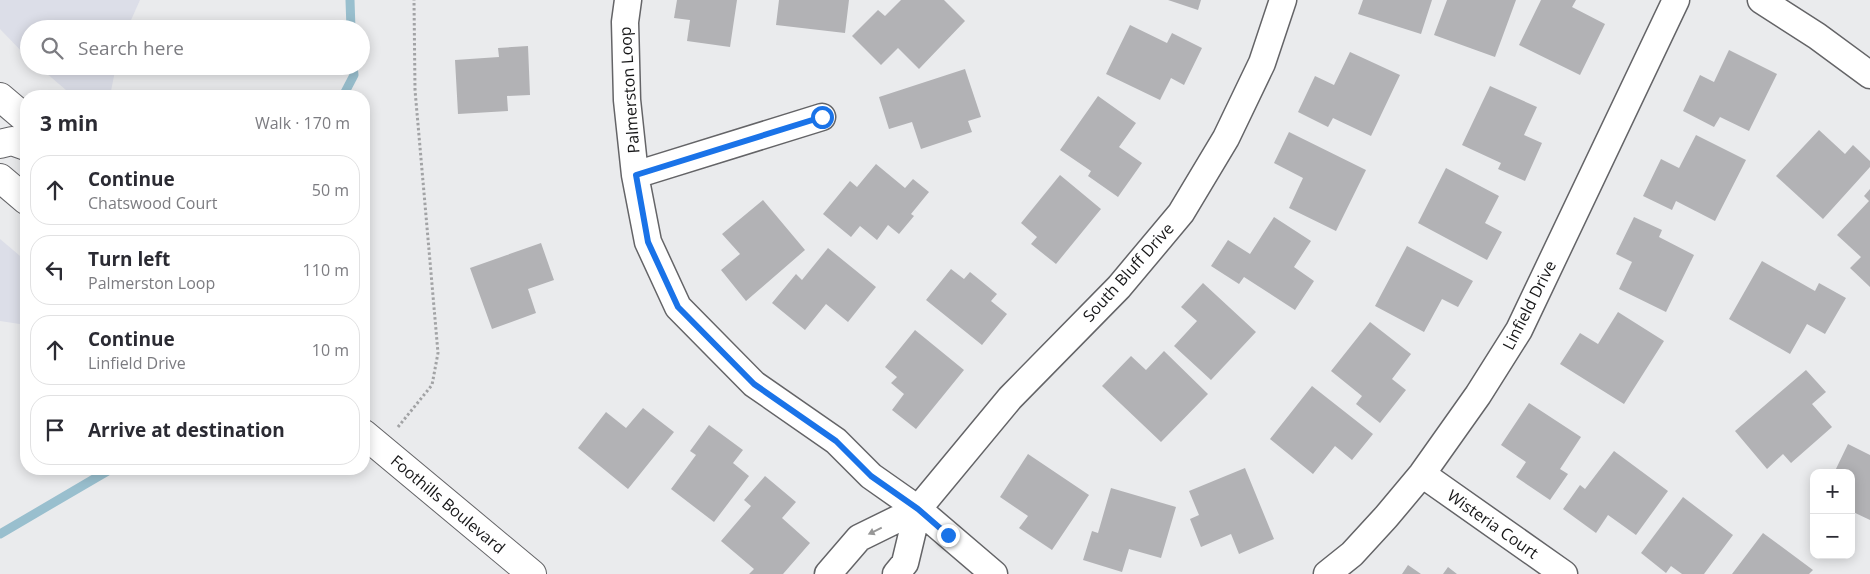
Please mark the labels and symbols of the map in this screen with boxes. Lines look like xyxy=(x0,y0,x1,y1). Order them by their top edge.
street label: Palmerston Loop xyxy=(614,26,644,154)
route start xyxy=(811,106,834,129)
street label: South Bluff Drive xyxy=(1078,218,1178,326)
street label: Linfield Drive xyxy=(1497,256,1561,354)
street label: Foothills Boulevard xyxy=(386,450,510,558)
street label: Wisteria Court xyxy=(1443,484,1543,564)
route end xyxy=(937,524,960,547)
one-way arrow xyxy=(867,526,882,535)

